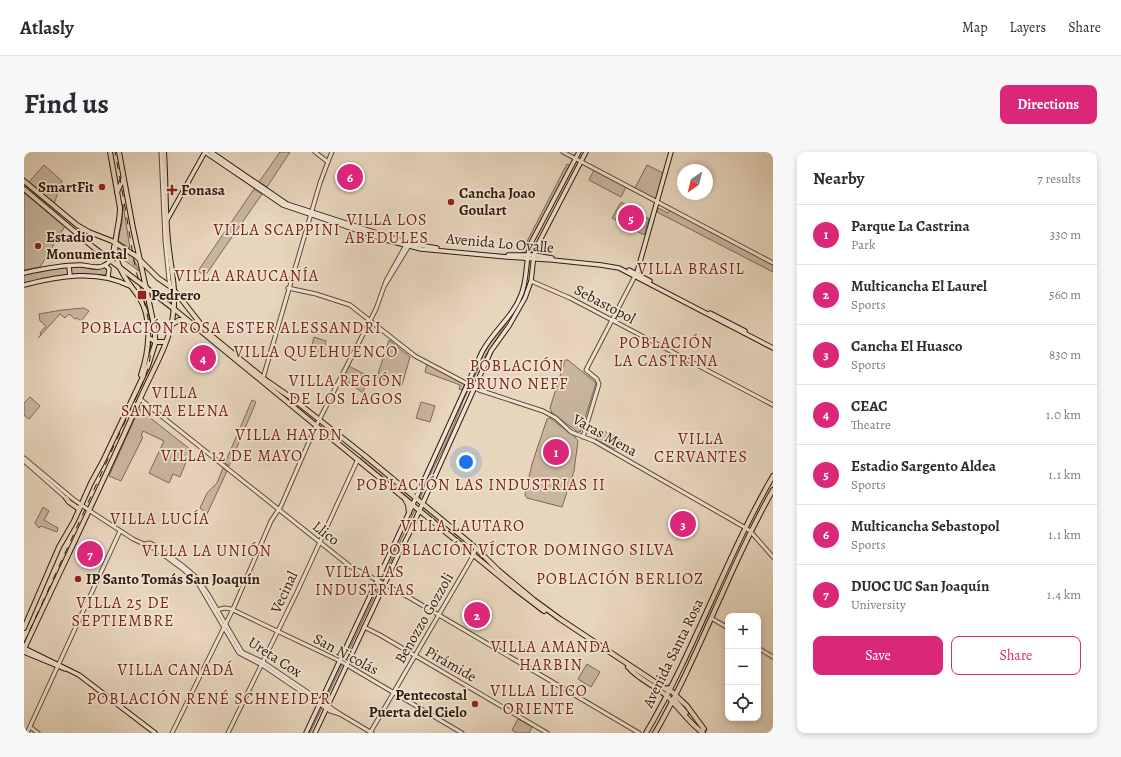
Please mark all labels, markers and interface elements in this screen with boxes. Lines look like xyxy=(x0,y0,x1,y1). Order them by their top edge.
text: Atlasly xyxy=(20,15,74,41)
text: Map xyxy=(962,18,988,37)
text: Layers xyxy=(1010,18,1046,37)
text: Share xyxy=(1068,18,1101,37)
text: Find us xyxy=(24,85,109,123)
button: Directions xyxy=(1000,85,1097,124)
pin: 6 xyxy=(337,162,363,192)
north arrow xyxy=(677,164,713,200)
text: Nearby xyxy=(813,167,864,190)
text: 7 results xyxy=(1037,170,1081,187)
place label: SmartFit xyxy=(38,177,94,197)
place label: Fonasa xyxy=(181,180,226,200)
marker: SmartFit xyxy=(97,182,107,192)
place label: Cancha Joao Goulart xyxy=(459,183,536,220)
marker: Fonasa xyxy=(166,184,178,196)
marker: Cancha Joao Goulart xyxy=(446,197,456,207)
pin: 5 xyxy=(618,203,644,233)
district label: VILLA LOS ABEDULES xyxy=(344,209,429,249)
text: Parque La Castrina xyxy=(851,216,970,236)
district label: VILLA SCAPPINI xyxy=(213,219,340,241)
text: 1 xyxy=(824,226,828,243)
text: 330 m xyxy=(1050,226,1081,243)
place label: Estadio Monumental xyxy=(46,227,127,264)
street label: Avenida Lo Ovalle xyxy=(444,228,555,258)
text: Park xyxy=(851,236,875,253)
marker: Estadio Monumental xyxy=(33,241,43,251)
district label: VILLA BRASIL xyxy=(636,258,745,280)
district label: VILLA ARAUCANÍA xyxy=(174,265,319,287)
text: Multicancha El Laurel xyxy=(851,276,987,296)
street label: Sebastopol xyxy=(571,280,639,329)
place label: Pedrero xyxy=(151,285,201,305)
text: 2 xyxy=(823,286,829,303)
text: 560 m xyxy=(1049,286,1081,303)
marker: Pedrero xyxy=(136,289,148,301)
text: Sports xyxy=(851,296,886,313)
district label: POBLACIÓN ROSA ESTER ALESSANDRI xyxy=(80,317,382,339)
district label: POBLACIÓN LA CASTRINA xyxy=(614,332,718,372)
text: Cancha El Huasco xyxy=(851,336,962,356)
district label: VILLA QUELHUENCO xyxy=(233,341,398,363)
pin: 4 xyxy=(190,343,216,373)
text: 3 xyxy=(823,346,829,363)
text: 830 m xyxy=(1049,346,1081,363)
district label: POBLACIÓN BRUNO NEFF xyxy=(466,355,569,395)
text: Sports xyxy=(851,356,886,373)
district label: VILLA REGIÓN DE LOS LAGOS xyxy=(288,370,403,410)
district label: VILLA SANTA ELENA xyxy=(121,382,229,422)
text: CEAC xyxy=(851,396,888,416)
text: 4 xyxy=(823,406,829,423)
text: 1.0 km xyxy=(1046,406,1081,423)
street label: Varas Mena xyxy=(568,409,641,461)
text: Theatre xyxy=(851,416,891,433)
district label: VILLA HAYDN xyxy=(234,424,343,446)
district label: VILLA CERVANTES xyxy=(654,428,748,468)
pin: 1 xyxy=(543,437,569,467)
district label: VILLA 12 DE MAYO xyxy=(160,445,303,467)
your location xyxy=(456,452,476,472)
text: Estadio Sargento Aldea xyxy=(851,456,996,476)
text: 5 xyxy=(823,466,829,483)
text: 1.1 km xyxy=(1048,466,1081,483)
district label: POBLACIÓN LAS INDUSTRIAS II xyxy=(356,474,606,496)
text: Sports xyxy=(851,476,886,493)
district label: VILLA LUCÍA xyxy=(109,508,210,530)
pin: 3 xyxy=(670,509,696,539)
district label: VILLA LAUTARO xyxy=(400,515,525,537)
street label: Llico xyxy=(308,516,344,550)
text: Multicancha Sebastopol xyxy=(851,516,1000,536)
text: 6 xyxy=(823,526,829,543)
text: 1.1 km xyxy=(1048,526,1081,543)
text: Sports xyxy=(851,536,886,553)
pin: 7 xyxy=(77,539,103,569)
district label: POBLACIÓN VÍCTOR DOMINGO SILVA xyxy=(379,539,675,561)
district label: VILLA LA UNIÓN xyxy=(141,540,272,562)
district label: VILLA LAS INDUSTRIAS xyxy=(315,561,415,601)
street label: Vecinal xyxy=(265,567,303,617)
district label: POBLACIÓN BERLIOZ xyxy=(536,568,704,590)
place label: IP Santo Tomás San Joaquín xyxy=(86,569,261,589)
street label: Benozzo Gozzoli xyxy=(390,569,458,667)
marker: IP Santo Tomás San Joaquín xyxy=(73,574,83,584)
text: DUOC UC San Joaquín xyxy=(851,576,989,596)
text: 7 xyxy=(823,586,829,603)
text: 1.4 km xyxy=(1047,586,1081,603)
district label: VILLA 25 DE SEPTIEMBRE xyxy=(71,592,175,632)
street label: Avenida Santa Rosa xyxy=(637,595,708,712)
text: University xyxy=(851,596,906,613)
pin: 2 xyxy=(464,600,490,630)
map controls xyxy=(725,613,761,721)
button: + xyxy=(725,613,761,649)
street label: San Nicolás xyxy=(310,629,382,679)
street label: Ureta Cox xyxy=(244,632,306,682)
district label: VILLA AMANDA HARBIN xyxy=(490,636,611,676)
button: Save xyxy=(813,636,943,675)
button: Share xyxy=(951,636,1081,675)
street label: Pirámide xyxy=(422,641,481,687)
button: − xyxy=(725,649,761,685)
district label: VILLA CANADÁ xyxy=(117,659,234,681)
district label: VILLA LLICO ORIENTE xyxy=(489,680,588,720)
place label: Pentecostal Puerta del Cielo xyxy=(369,685,467,722)
button: locate xyxy=(725,685,761,721)
district label: POBLACIÓN RENÉ SCHNEIDER xyxy=(87,688,331,710)
marker: Pentecostal Puerta del Cielo xyxy=(470,699,480,709)

